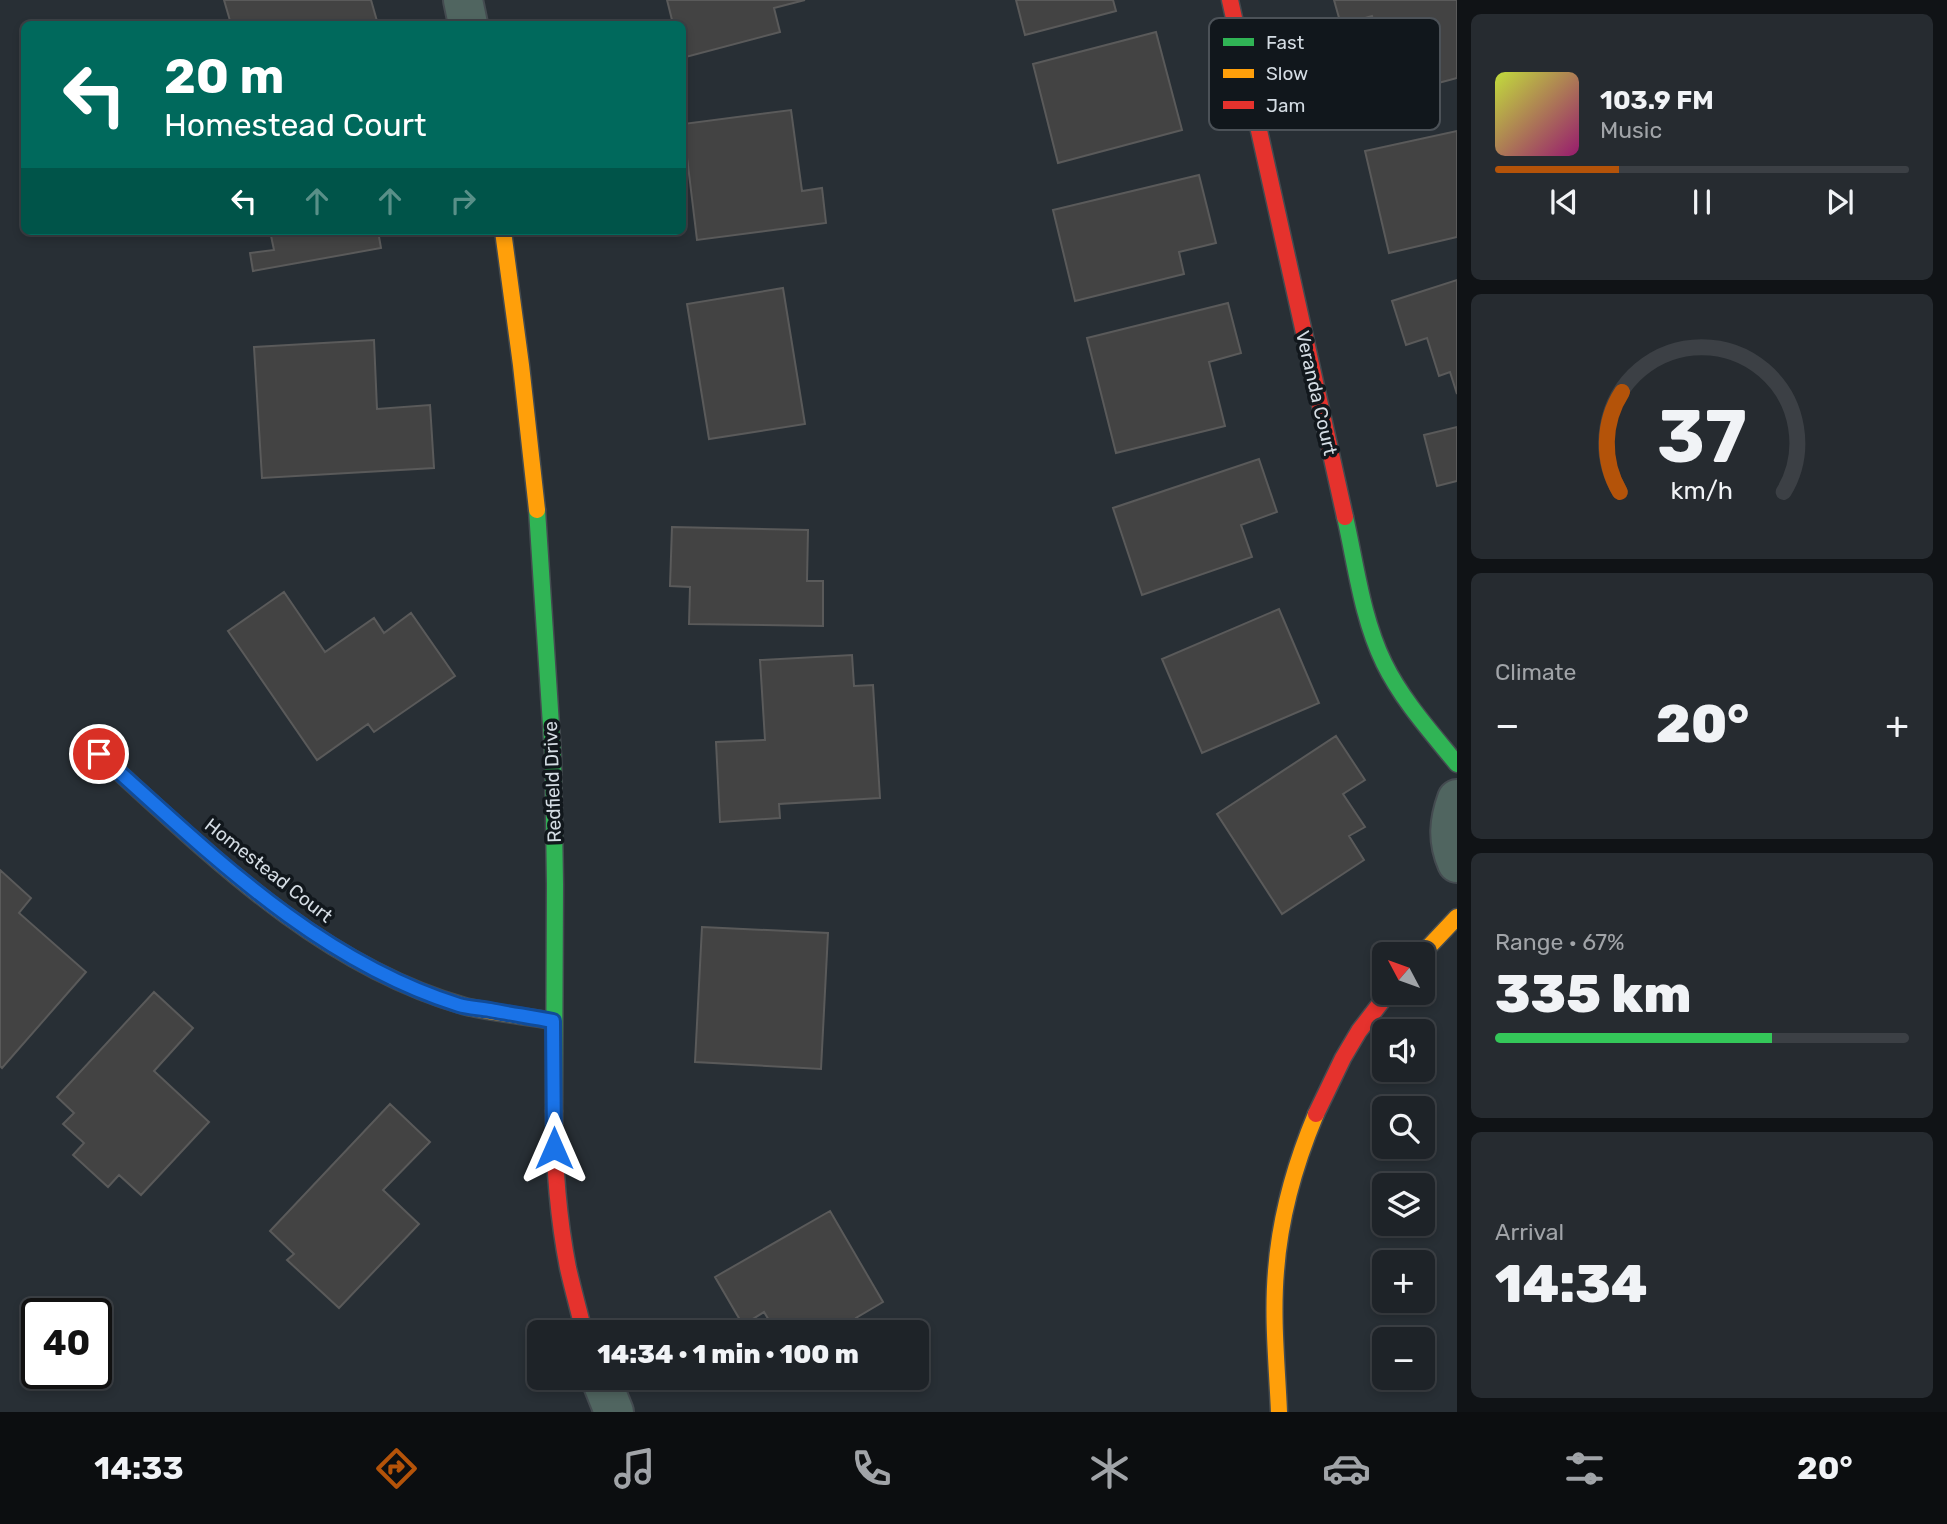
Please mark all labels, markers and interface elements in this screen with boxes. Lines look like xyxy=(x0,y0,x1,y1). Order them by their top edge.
legend xyxy=(1209,18,1440,130)
text: Fast xyxy=(1266,31,1305,54)
text: 20 m xyxy=(164,47,285,105)
icon: left xyxy=(49,49,140,140)
text: Slow xyxy=(1266,62,1308,85)
text: 103.9 FM xyxy=(1600,85,1714,116)
text: Jam xyxy=(1266,94,1305,117)
text: Homestead Court xyxy=(164,106,426,144)
text: Music xyxy=(1600,116,1662,144)
icon: left xyxy=(225,182,263,220)
icon: ahead xyxy=(298,182,336,220)
icon: ahead xyxy=(371,182,409,220)
icon: right xyxy=(444,182,482,220)
icon: previous xyxy=(1545,183,1583,221)
icon: pause xyxy=(1683,183,1721,221)
icon: next xyxy=(1821,183,1859,221)
street label: Veranda Court xyxy=(1291,329,1342,458)
text: 37 xyxy=(1657,395,1747,481)
text: km/h xyxy=(1671,476,1733,505)
text: Climate xyxy=(1495,658,1576,686)
text: 20° xyxy=(1656,693,1749,755)
text: − xyxy=(1495,702,1520,748)
text: + xyxy=(1885,702,1909,748)
street label: Redfield Drive xyxy=(539,721,566,843)
pin xyxy=(69,724,129,784)
icon: arrive xyxy=(80,735,118,773)
street label: Homestead Court xyxy=(200,813,338,928)
text: Range · 67% xyxy=(1495,928,1625,956)
north arrow xyxy=(1372,942,1435,1004)
map controls xyxy=(1372,942,1435,1390)
text: 335 km xyxy=(1495,963,1691,1025)
button: sound xyxy=(1372,1019,1435,1082)
button: search xyxy=(1372,1096,1435,1159)
position arrow xyxy=(517,1111,591,1185)
button: layers xyxy=(1372,1173,1435,1236)
text: Arrival xyxy=(1495,1218,1564,1246)
button: + xyxy=(1372,1250,1435,1313)
text: 14:34 xyxy=(1495,1253,1648,1315)
speed limit sign: 40 xyxy=(21,1298,112,1389)
button: − xyxy=(1372,1327,1435,1390)
text: 14:34 · 1 min · 100 m xyxy=(597,1339,859,1370)
icon: directions xyxy=(372,1444,421,1493)
icon: music xyxy=(610,1444,659,1493)
icon: phone xyxy=(847,1444,896,1493)
icon: climate xyxy=(1085,1444,1134,1493)
icon: car xyxy=(1322,1444,1371,1493)
icon: filters xyxy=(1560,1444,1609,1493)
text: 14:33 xyxy=(94,1449,184,1487)
text: 20° xyxy=(1797,1449,1853,1487)

